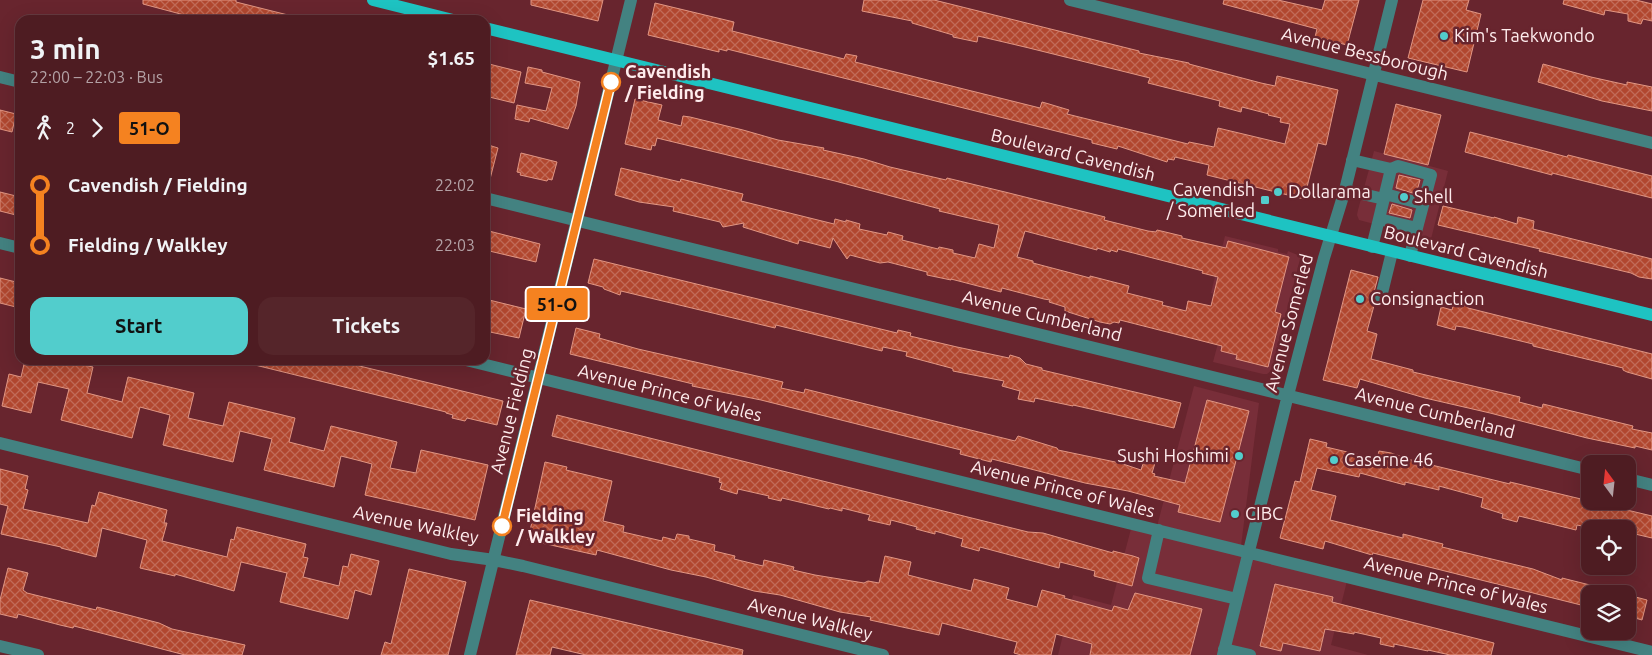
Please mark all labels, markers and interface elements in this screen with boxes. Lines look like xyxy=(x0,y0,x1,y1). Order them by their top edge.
street label: Avenue Bessborough xyxy=(1280,23,1451,83)
place label: Kim's Taekwondo xyxy=(1454,25,1595,45)
marker: Kim's Taekwondo xyxy=(1438,30,1450,42)
text: 3 min xyxy=(30,33,101,64)
text: $1.65 xyxy=(427,47,475,69)
place label: Cavendish / Fielding xyxy=(624,61,711,102)
text: 22:00 – 22:03 · Bus xyxy=(30,68,163,86)
marker: Cavendish / Fielding xyxy=(601,72,621,92)
icon: walk xyxy=(30,114,58,142)
icon: forward xyxy=(83,114,111,142)
text: 51-O xyxy=(129,118,170,138)
text: 2 xyxy=(66,119,75,137)
street label: Boulevard Cavendish xyxy=(989,124,1157,184)
text: Cavendish / Fielding xyxy=(68,174,248,196)
text: 22:02 xyxy=(435,176,475,194)
place label: Cavendish / Somerled xyxy=(1166,179,1255,220)
place label: Dollarama xyxy=(1288,181,1371,201)
marker: Dollarama xyxy=(1272,186,1284,198)
place label: Shell xyxy=(1414,186,1453,206)
marker: Shell xyxy=(1398,191,1410,203)
marker: Cavendish / Somerled xyxy=(1259,194,1271,206)
street label: Boulevard Cavendish xyxy=(1382,221,1550,281)
text: Fielding / Walkley xyxy=(68,234,228,256)
text: 22:03 xyxy=(435,236,475,254)
street label: Avenue Somerled xyxy=(1260,251,1316,394)
street label: Avenue Cumberland xyxy=(960,286,1124,345)
line badge: 51-O xyxy=(522,288,592,320)
place label: Consignaction xyxy=(1370,288,1485,308)
marker: Consignaction xyxy=(1354,293,1366,305)
text: 51-O xyxy=(537,294,577,314)
button: Start xyxy=(30,297,248,355)
button: Tickets xyxy=(258,297,475,355)
street label: Avenue Fielding xyxy=(486,346,536,476)
street label: Avenue Prince of Wales xyxy=(576,359,764,425)
street label: Avenue Cumberland xyxy=(1353,383,1517,442)
place label: Sushi Hoshimi xyxy=(1117,445,1229,465)
place label: Caserne 46 xyxy=(1344,449,1434,469)
marker: Sushi Hoshimi xyxy=(1233,450,1245,462)
marker: Caserne 46 xyxy=(1328,454,1340,466)
street label: Avenue Prince of Wales xyxy=(969,455,1157,521)
north arrow xyxy=(1581,455,1636,510)
map controls xyxy=(1581,455,1636,640)
street label: Avenue Walkley xyxy=(352,501,481,547)
place label: CIBC xyxy=(1245,503,1283,523)
place label: Fielding / Walkley xyxy=(515,505,595,546)
marker: CIBC xyxy=(1229,508,1241,520)
marker: Fielding / Walkley xyxy=(492,516,512,536)
button: locate xyxy=(1581,520,1636,575)
street label: Avenue Prince of Wales xyxy=(1362,551,1550,617)
button: layers xyxy=(1581,585,1636,640)
street label: Avenue Walkley xyxy=(746,593,875,643)

